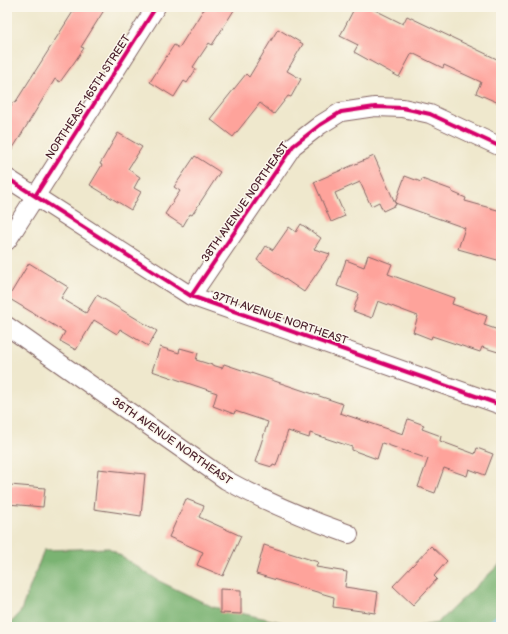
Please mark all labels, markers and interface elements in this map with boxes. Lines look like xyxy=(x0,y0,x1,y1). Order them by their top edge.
street label: NORTHEAST 165TH STREET xyxy=(43,32,133,162)
street label: 38TH AVENUE NORTHEAST xyxy=(199,139,292,264)
street label: 37TH AVENUE NORTHEAST xyxy=(211,289,350,347)
street label: 36TH AVENUE NORTHEAST xyxy=(109,394,235,488)

